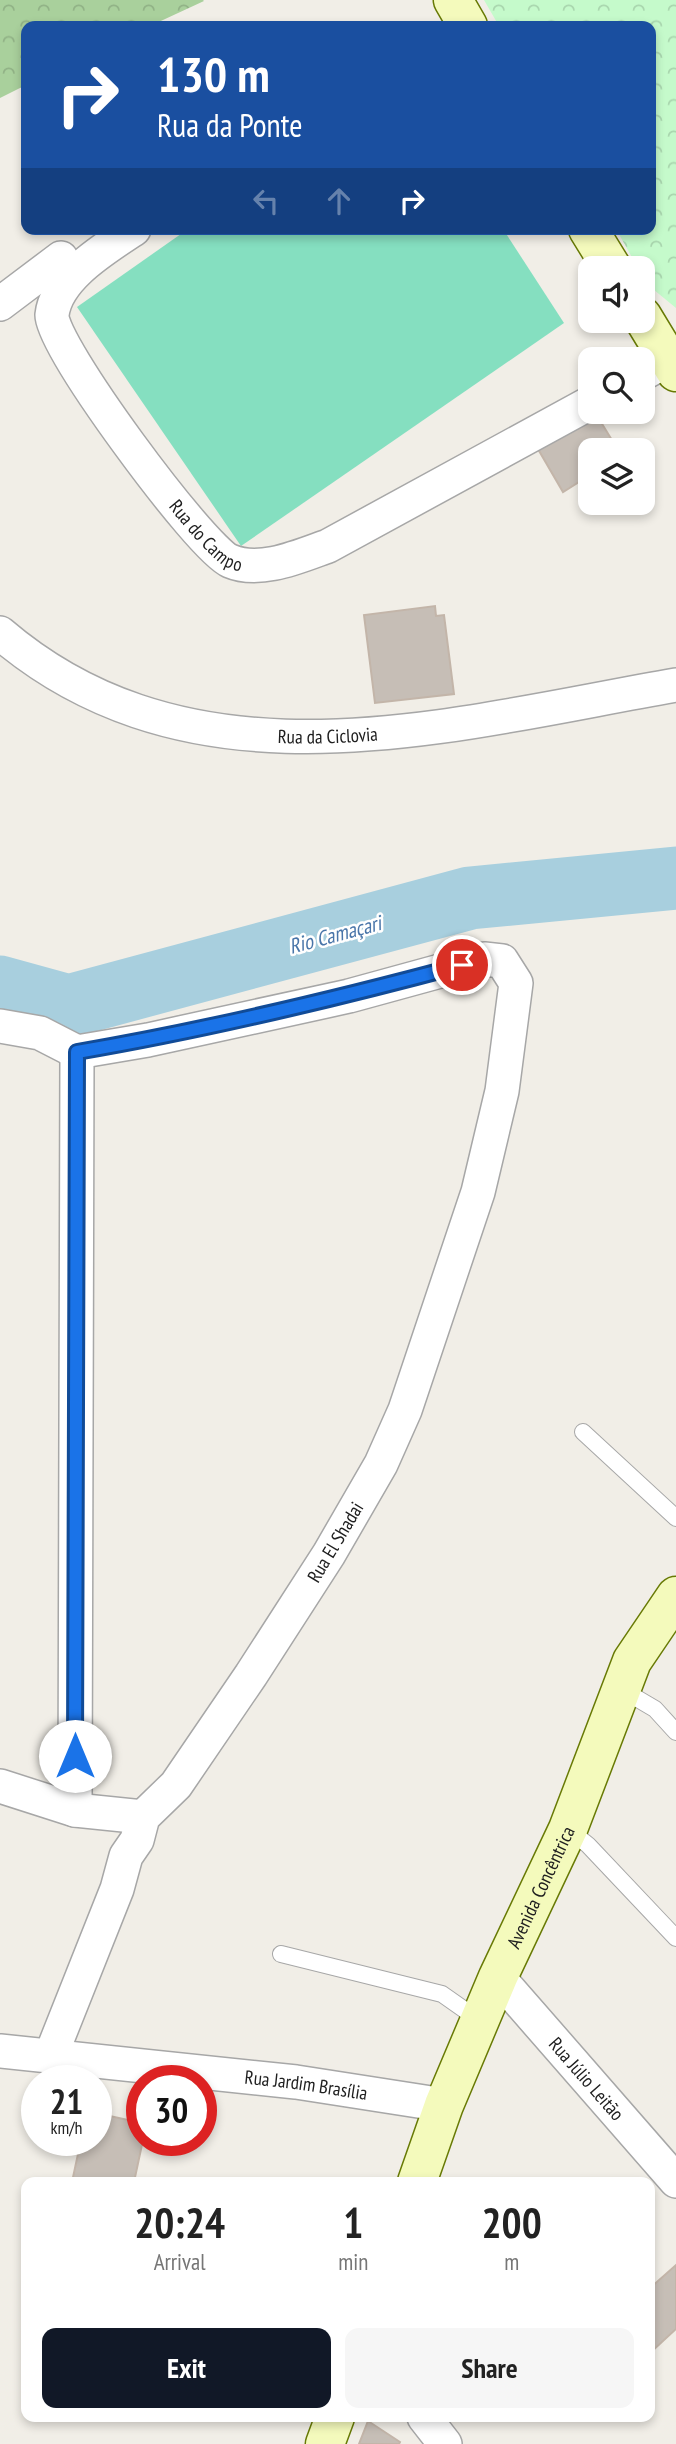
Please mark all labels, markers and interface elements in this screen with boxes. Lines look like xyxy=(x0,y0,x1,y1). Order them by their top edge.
text: 130 m xyxy=(157,42,270,106)
icon: right xyxy=(42,49,133,140)
text: Rua da Ponte xyxy=(157,104,302,146)
icon: left xyxy=(247,182,285,220)
icon: ahead xyxy=(320,182,358,220)
icon: right xyxy=(393,182,431,220)
map controls xyxy=(578,256,655,515)
button: sound xyxy=(578,256,655,333)
button: search xyxy=(578,347,655,424)
button: layers xyxy=(578,438,655,515)
street label: Rua do Campo xyxy=(164,495,245,576)
street label: Rua da Ciclovia xyxy=(277,721,379,749)
water label: Rio Camaçari xyxy=(286,909,386,960)
pin xyxy=(432,935,492,995)
icon: arrive xyxy=(443,946,481,984)
street label: Rua El Shadai xyxy=(302,1497,368,1587)
position arrow xyxy=(38,1719,112,1793)
street label: Avenida Concêntrica xyxy=(501,1822,580,1952)
street label: Rua Júlio Leitão xyxy=(544,2032,630,2125)
speed limit sign: 30 xyxy=(126,2065,217,2156)
street label: Rua Jardim Brasília xyxy=(244,2065,369,2105)
text: 21 xyxy=(50,2078,83,2124)
text: km/h xyxy=(51,2116,82,2139)
text: 20:24 xyxy=(134,2195,225,2250)
text: 1 xyxy=(343,2195,363,2250)
text: 200 xyxy=(482,2195,542,2250)
text: Arrival xyxy=(154,2247,206,2276)
text: min xyxy=(338,2247,368,2276)
text: m xyxy=(504,2247,519,2276)
button: Exit xyxy=(42,2328,331,2408)
button: Share xyxy=(345,2328,634,2408)

